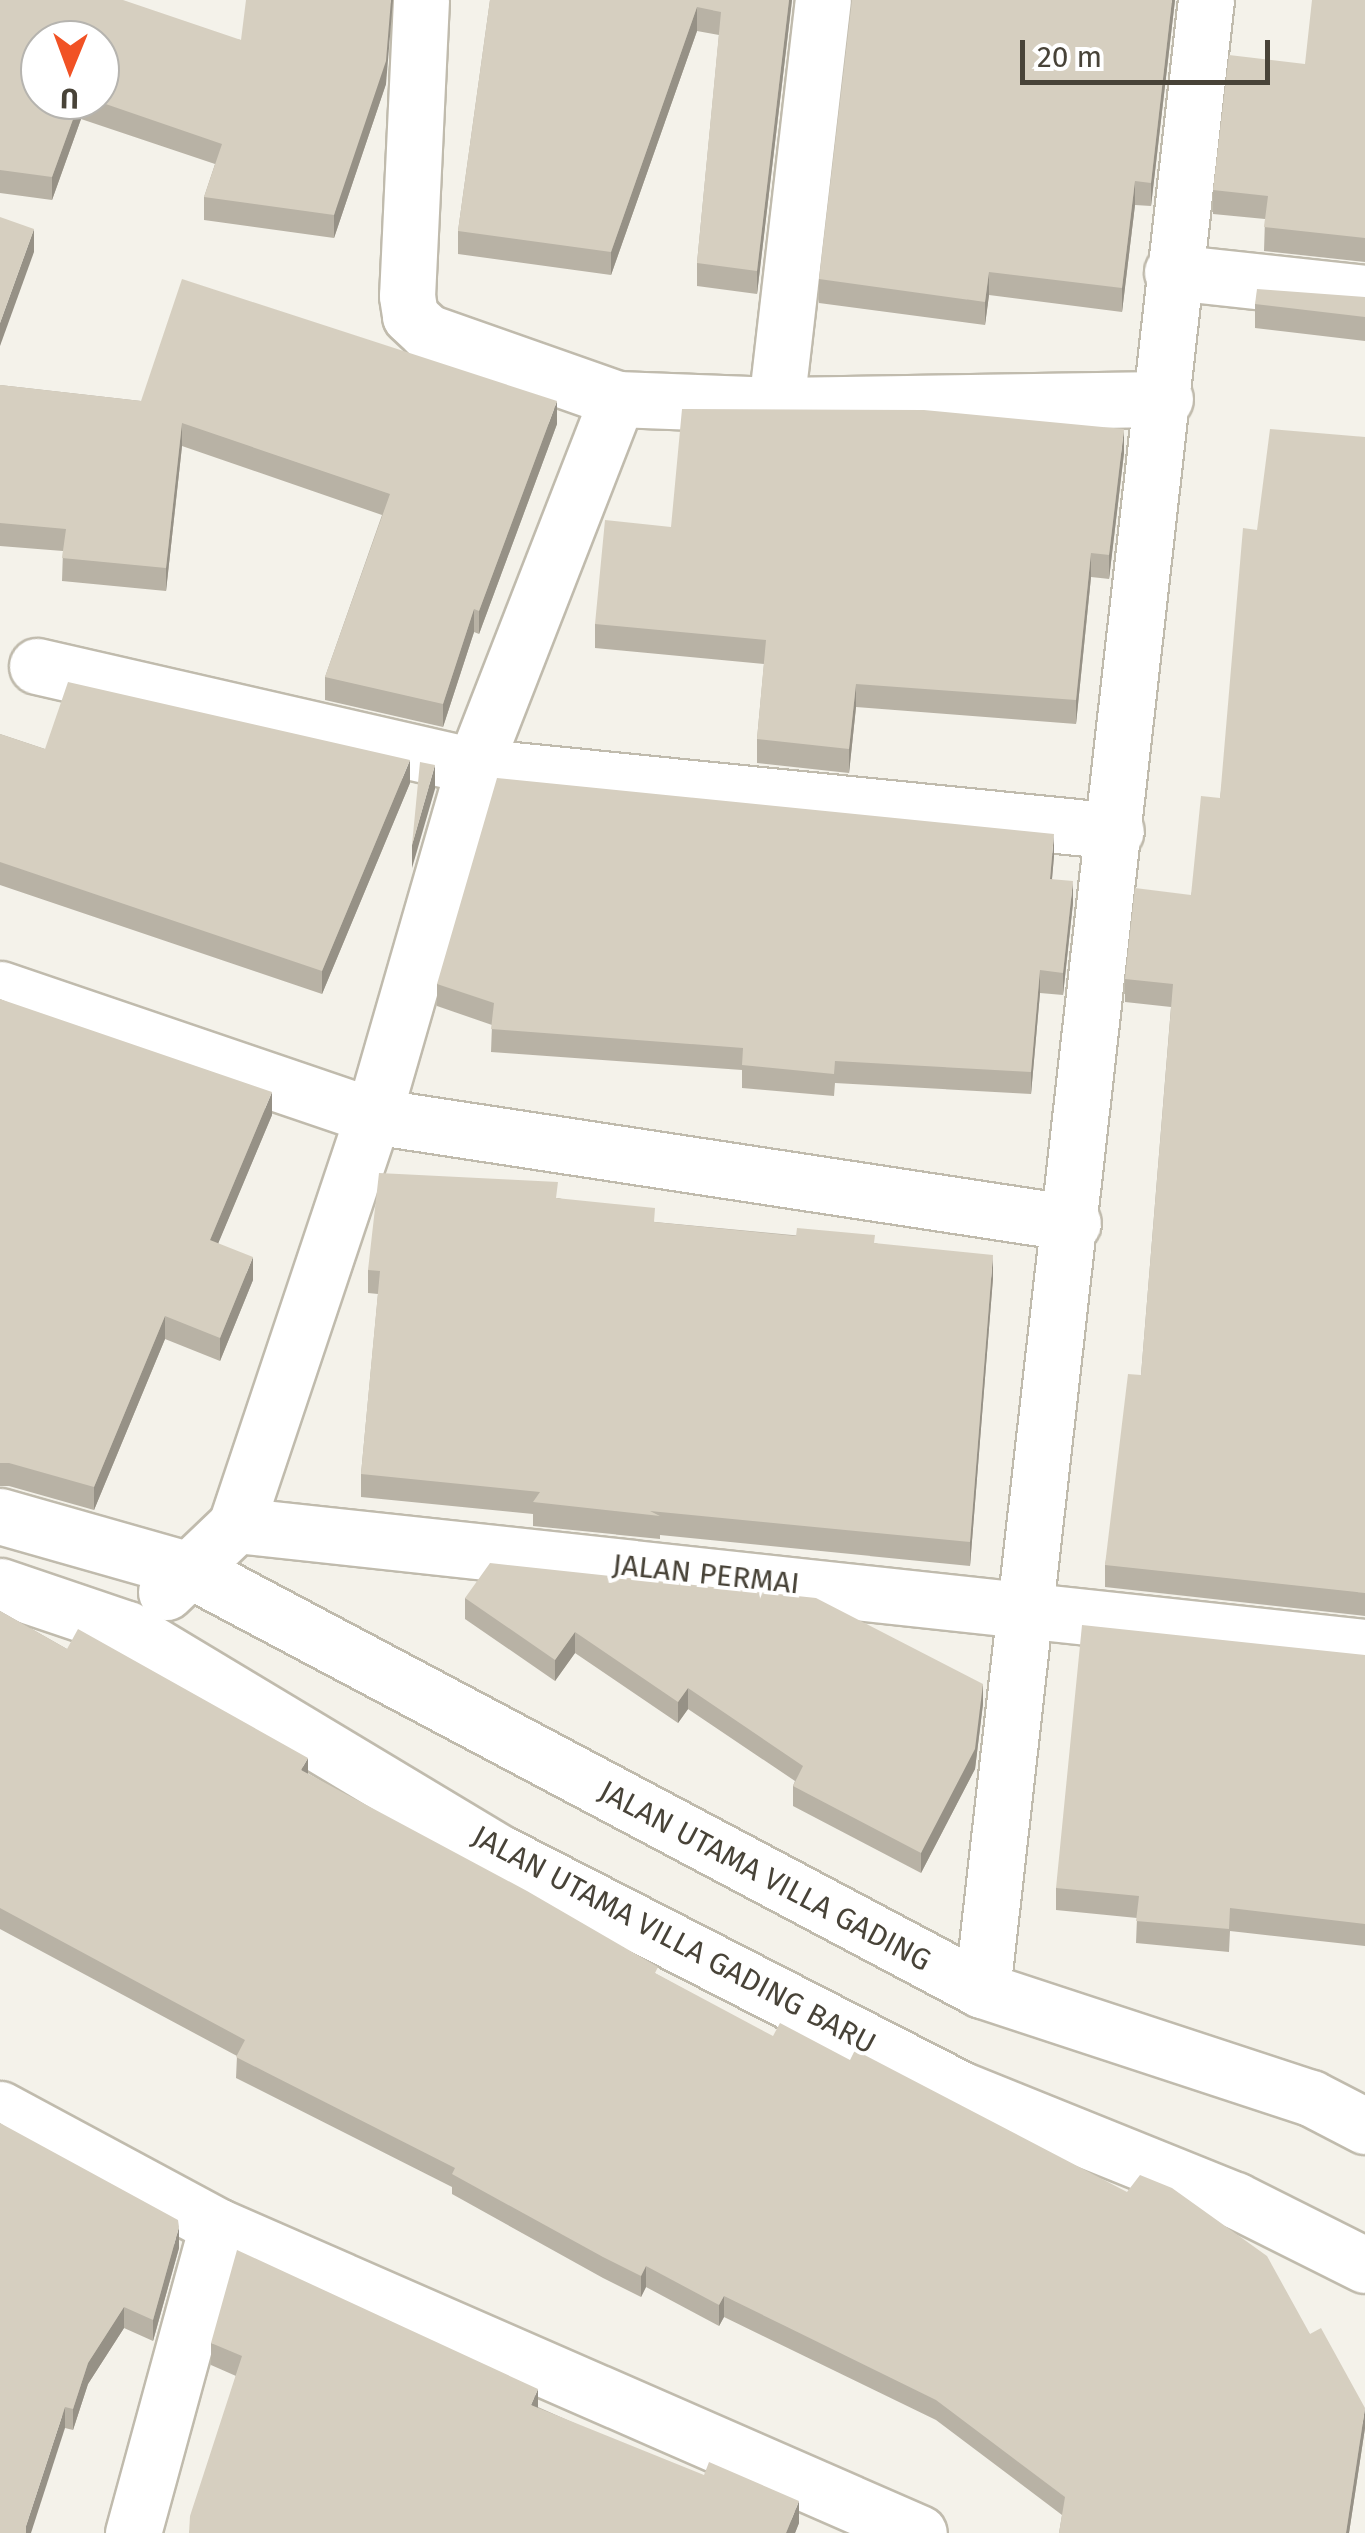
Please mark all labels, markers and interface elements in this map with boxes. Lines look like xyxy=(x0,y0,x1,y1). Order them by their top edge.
north arrow xyxy=(20,20,120,120)
scale bar xyxy=(1025,20,1275,82)
text: 20 m xyxy=(1037,39,1102,75)
text: U xyxy=(60,82,79,115)
street label: JALAN PERMAI xyxy=(611,1546,801,1602)
street label: JALAN UTAMA VILLA GADING xyxy=(593,1773,937,1979)
street label: JALAN UTAMA VILLA GADING BARU xyxy=(466,1818,882,2062)

